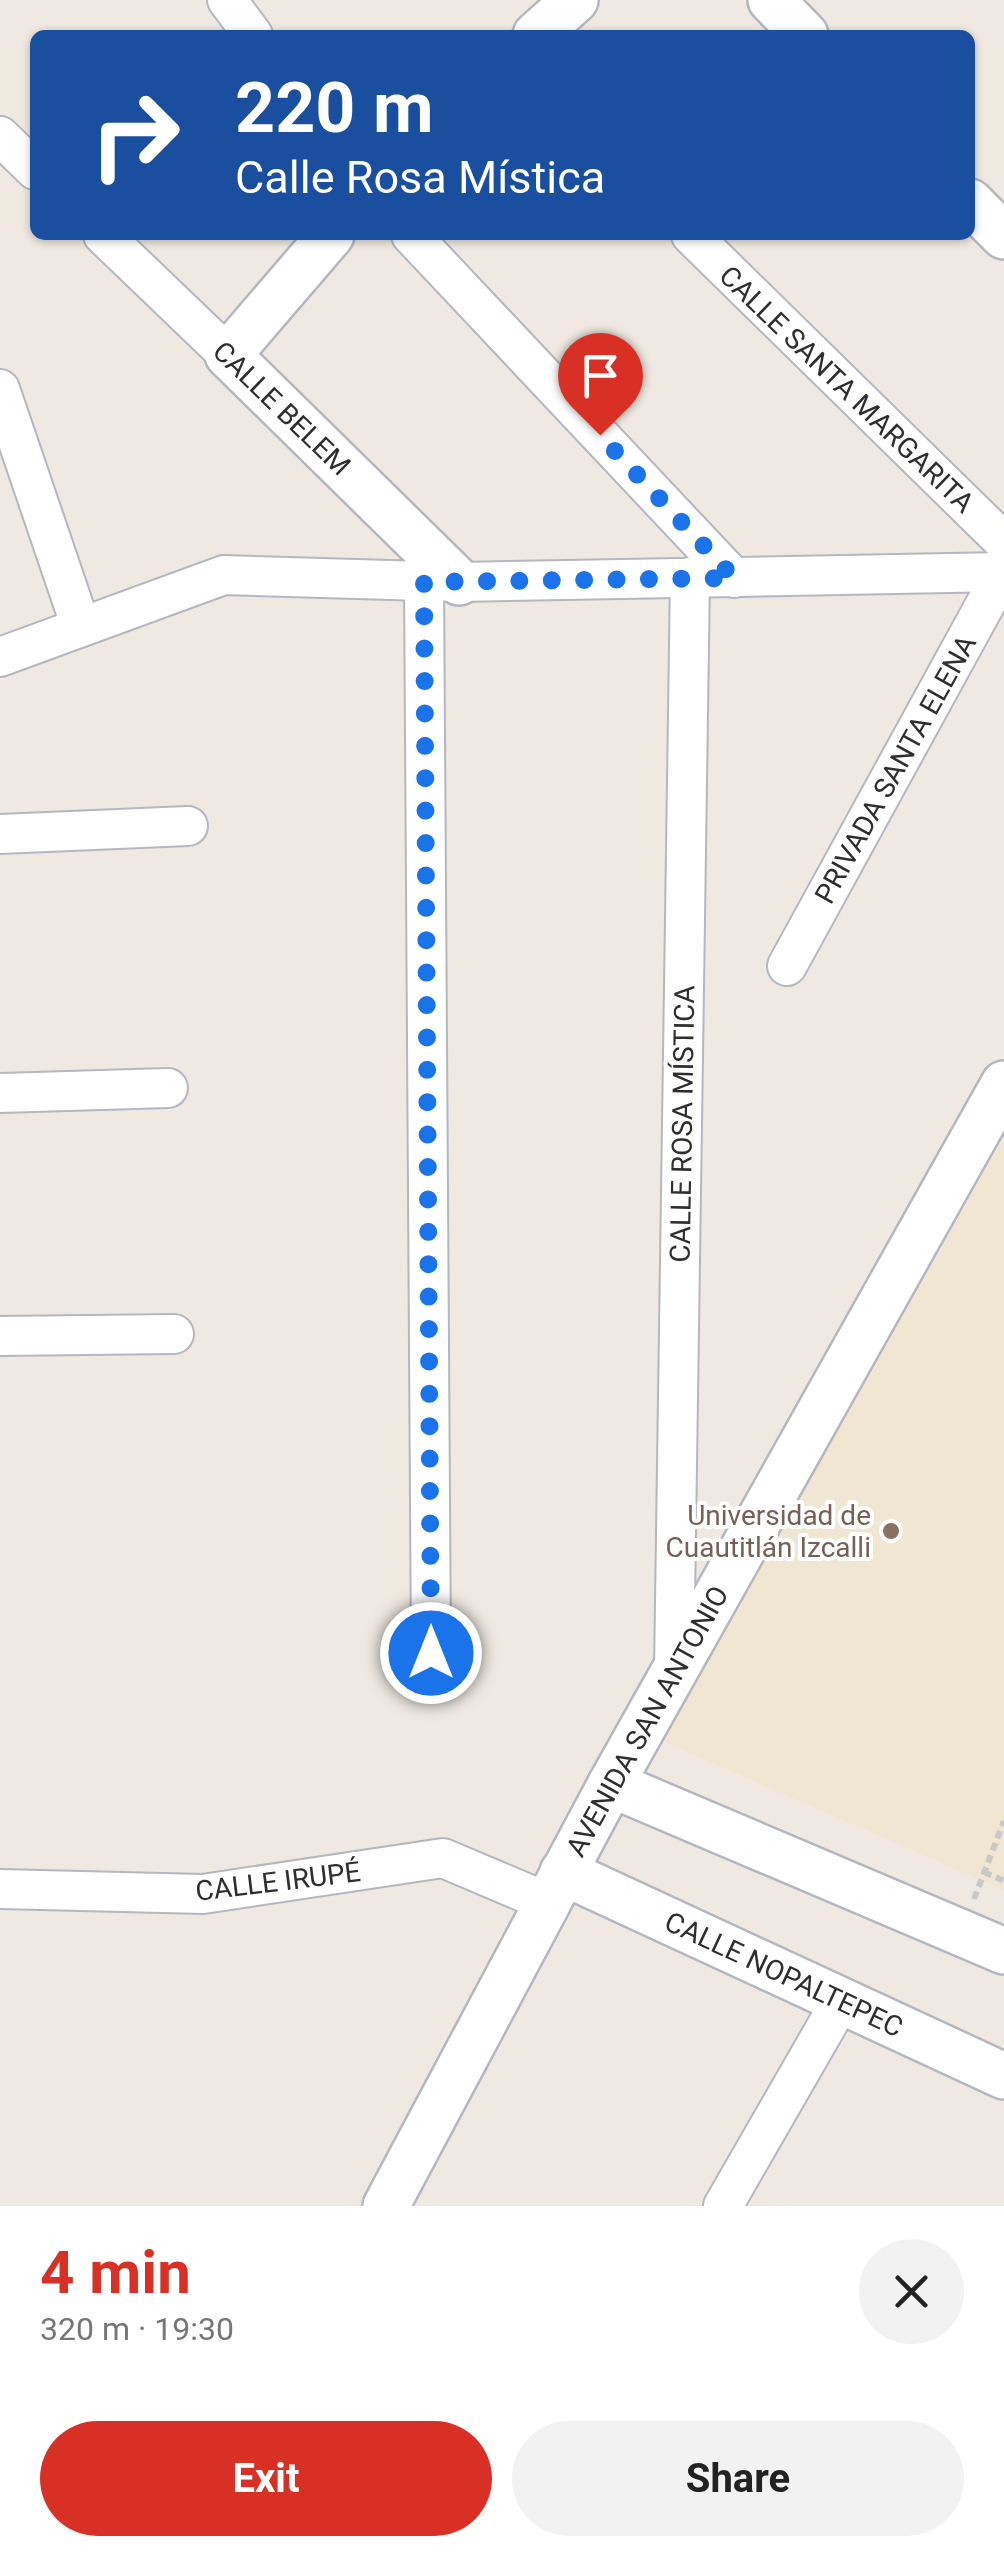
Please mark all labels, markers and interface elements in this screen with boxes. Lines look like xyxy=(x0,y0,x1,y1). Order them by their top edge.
text: 220 m xyxy=(235,67,434,149)
icon: right xyxy=(70,70,200,200)
text: Calle Rosa Mística xyxy=(235,151,605,204)
street label: CALLE SANTA MARGARITA xyxy=(713,259,981,520)
pin xyxy=(558,333,643,436)
street label: CALLE BELEM xyxy=(206,335,357,482)
icon: arrive xyxy=(573,348,628,403)
street label: PRIVADA SANTA ELENA xyxy=(808,629,983,909)
street label: CALLE ROSA MÍSTICA xyxy=(664,985,701,1263)
place label: Universidad de Cuautitlán Izcalli xyxy=(665,1499,871,1564)
marker: Universidad de Cuautitlán Izcalli xyxy=(880,1520,902,1542)
street label: AVENIDA SAN ANTONIO xyxy=(559,1580,736,1862)
position arrow xyxy=(379,1601,483,1705)
street label: CALLE IRUPÉ xyxy=(194,1855,363,1908)
street label: CALLE NOPALTEPEC xyxy=(660,1905,908,2044)
text: 4 min xyxy=(40,2237,191,2308)
button: close xyxy=(859,2239,964,2344)
text: 320 m · 19:30 xyxy=(40,2310,234,2348)
button: Exit xyxy=(40,2421,492,2536)
button: Share xyxy=(512,2421,964,2536)

